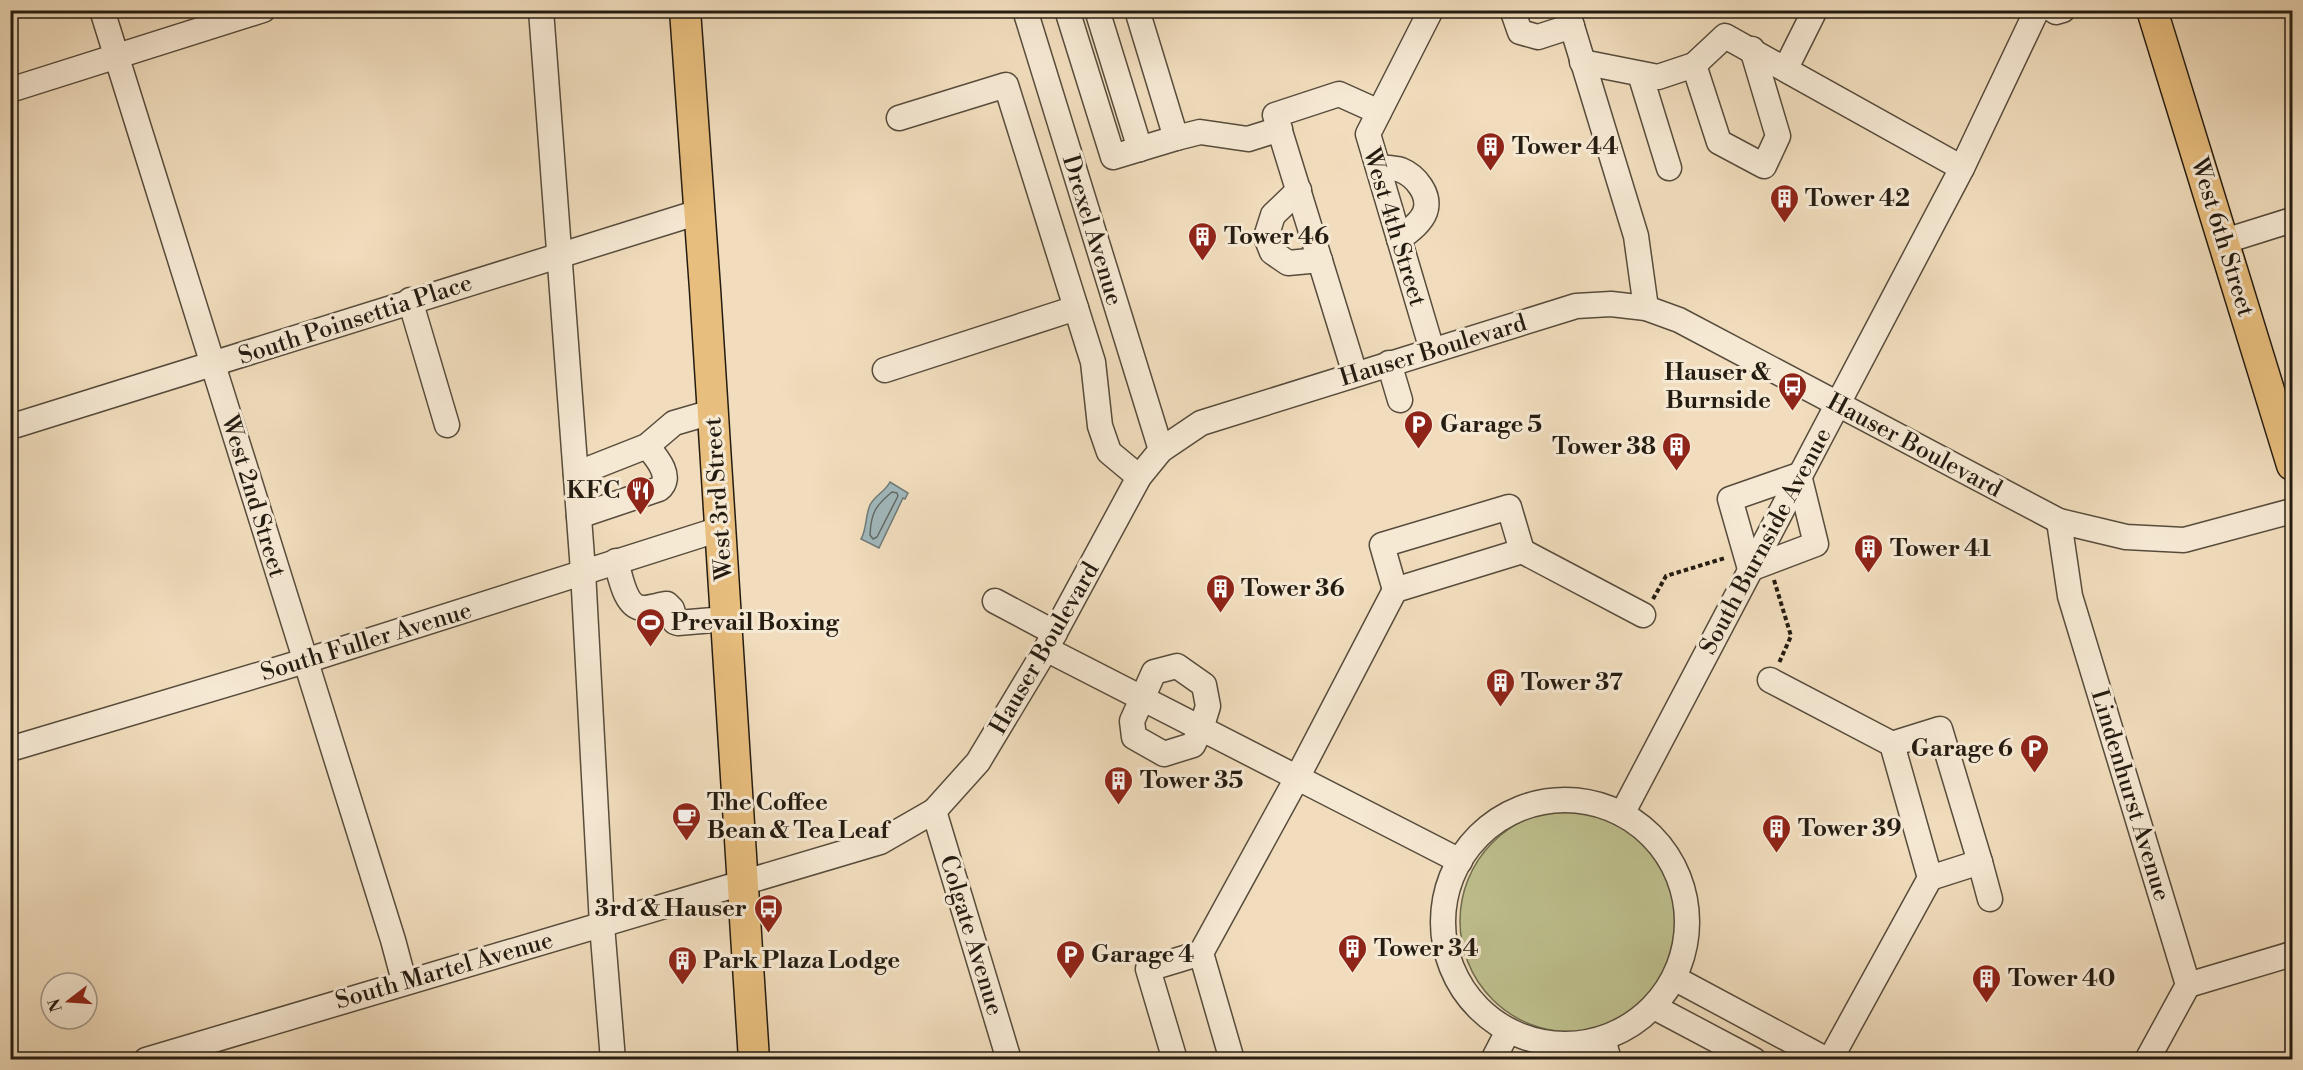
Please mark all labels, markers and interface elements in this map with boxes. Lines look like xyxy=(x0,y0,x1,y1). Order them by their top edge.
building icon: Tower 44 xyxy=(1475,130,1507,172)
place label: Tower 44 xyxy=(1512,132,1619,162)
street label: West 4th Street xyxy=(1355,144,1433,311)
street label: Drexel Avenue xyxy=(1055,151,1129,309)
street label: West 6th Street xyxy=(2183,153,2261,321)
building icon: Tower 42 xyxy=(1768,182,1800,224)
place label: Tower 42 xyxy=(1805,184,1910,214)
building icon: Tower 46 xyxy=(1187,220,1219,262)
place label: Tower 46 xyxy=(1224,222,1329,252)
street label: South Poinsettia Place xyxy=(235,268,476,372)
street label: Hauser Boulevard xyxy=(1336,308,1531,394)
place label: Hauser & Burnside xyxy=(1664,358,1771,416)
bus stop icon: Hauser & Burnside xyxy=(1776,370,1808,412)
street label: Hauser Boulevard xyxy=(1822,387,2008,505)
parking icon: Garage 5 xyxy=(1403,408,1435,450)
place label: Garage 5 xyxy=(1440,410,1542,440)
street label: West 2nd Street xyxy=(214,411,292,582)
street label: West 3rd Street xyxy=(698,416,740,583)
street label: South Burnside Avenue xyxy=(1693,423,1838,660)
building icon: Tower 38 xyxy=(1661,430,1693,472)
place label: Tower 38 xyxy=(1552,432,1656,462)
restaurant icon: KFC xyxy=(625,474,657,516)
place label: KFC xyxy=(567,476,620,506)
building icon: Tower 41 xyxy=(1853,532,1885,574)
place label: Tower 41 xyxy=(1890,534,1992,564)
street label: Hauser Boulevard xyxy=(983,557,1107,740)
building icon: Tower 36 xyxy=(1204,572,1236,614)
place label: Tower 36 xyxy=(1241,574,1345,604)
street label: South Fuller Avenue xyxy=(257,596,475,688)
sports icon: Prevail Boxing xyxy=(634,606,666,648)
place label: Prevail Boxing xyxy=(671,608,840,638)
building icon: Tower 37 xyxy=(1484,666,1516,708)
place label: Tower 37 xyxy=(1521,668,1623,698)
street label: Lindenhurst Avenue xyxy=(2084,686,2177,905)
parking icon: Garage 6 xyxy=(2018,732,2050,774)
place label: Garage 6 xyxy=(1911,734,2013,764)
building icon: Tower 35 xyxy=(1103,764,1135,806)
place label: Tower 35 xyxy=(1140,766,1243,796)
place label: The Coffee Bean & Tea Leaf xyxy=(707,788,891,846)
cafe icon: The Coffee Bean & Tea Leaf xyxy=(670,800,702,842)
building icon: Tower 39 xyxy=(1761,812,1793,854)
place label: Tower 39 xyxy=(1798,814,1902,844)
street label: Colgate Avenue xyxy=(932,851,1010,1019)
bus stop icon: 3rd & Hauser xyxy=(752,892,784,934)
place label: 3rd & Hauser xyxy=(595,894,747,924)
street label: South Martel Avenue xyxy=(332,926,557,1016)
building icon: Tower 34 xyxy=(1337,932,1369,974)
place label: Tower 34 xyxy=(1374,934,1479,964)
parking icon: Garage 4 xyxy=(1054,938,1086,980)
place label: Garage 4 xyxy=(1091,940,1194,970)
building icon: Park Plaza Lodge xyxy=(666,944,698,986)
place label: Park Plaza Lodge xyxy=(703,946,900,976)
building icon: Tower 40 xyxy=(1971,962,2003,1004)
place label: Tower 40 xyxy=(2008,964,2116,994)
north arrow xyxy=(39,971,99,1031)
text: N xyxy=(44,996,67,1014)

